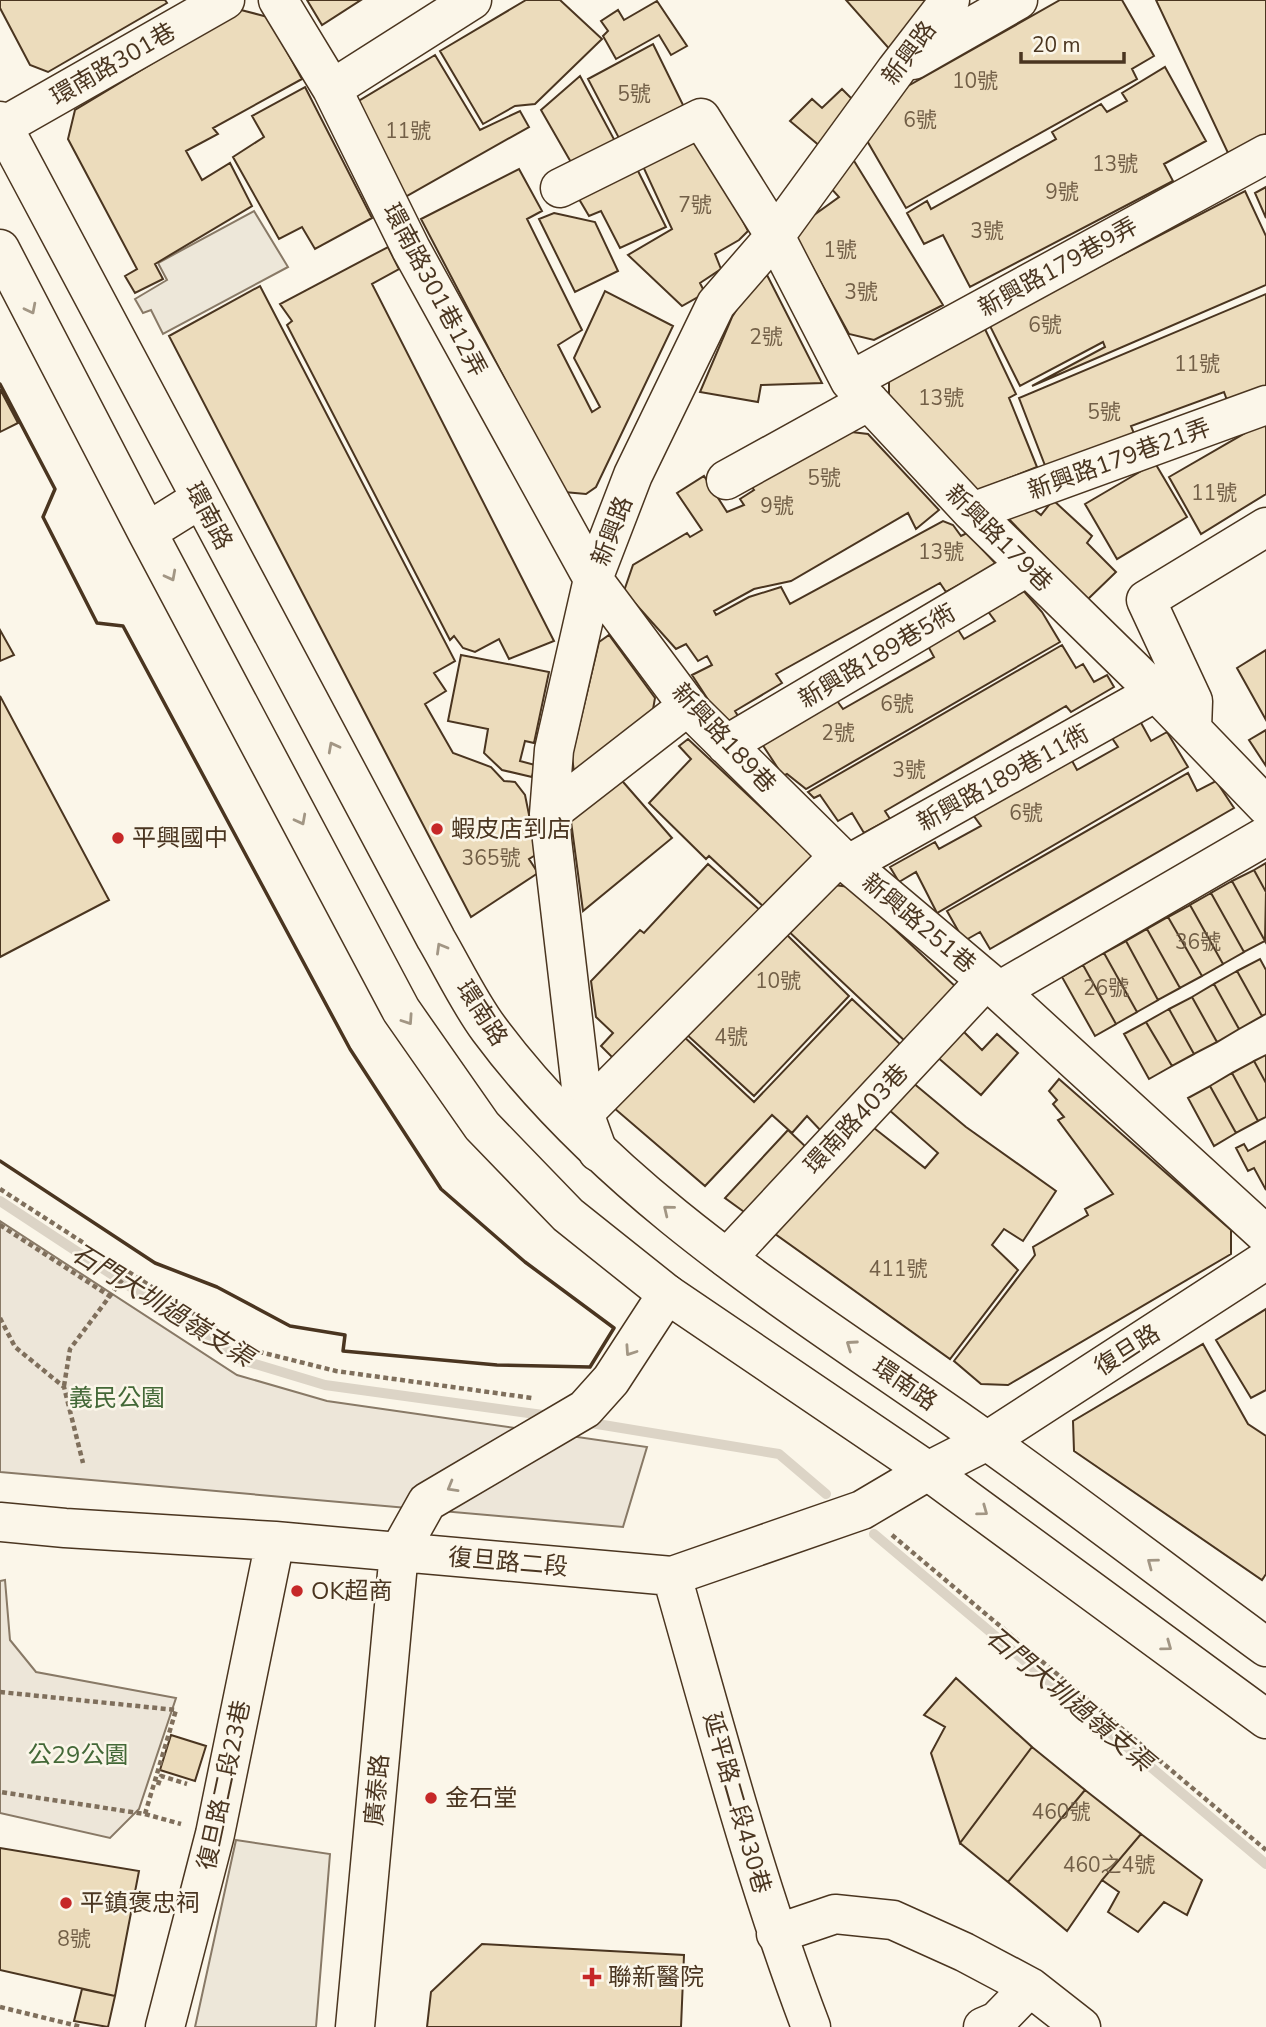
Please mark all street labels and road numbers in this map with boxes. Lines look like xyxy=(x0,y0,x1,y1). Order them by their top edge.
street label: 環南路301巷 xyxy=(45,15,181,113)
street label: 新興路 xyxy=(875,15,943,91)
street label: 環南路301巷12弄 xyxy=(376,198,494,382)
street label: 新興路179巷9弄 xyxy=(973,210,1143,324)
street label: 新興路179巷21弄 xyxy=(1023,411,1215,507)
street label: 環南路 xyxy=(178,477,240,555)
street label: 新興路179巷 xyxy=(938,477,1060,599)
street label: 新興路 xyxy=(584,492,640,570)
street label: 新興路189巷5衖 xyxy=(793,597,961,715)
street label: 新興路189巷 xyxy=(665,676,783,800)
street label: 新興路189巷11衖 xyxy=(911,717,1095,839)
street label: 新興路251巷 xyxy=(855,866,983,980)
street label: 環南路 xyxy=(449,974,515,1052)
street label: 環南路403巷 xyxy=(797,1057,915,1181)
street label: 復旦路 xyxy=(1088,1317,1166,1383)
street label: 環南路 xyxy=(866,1350,944,1418)
street label: 復旦路二段 xyxy=(447,1541,569,1583)
street label: 復旦路二段23巷 xyxy=(190,1697,258,1873)
street label: 延平路二段430巷 xyxy=(696,1709,778,1897)
street label: 廣泰路 xyxy=(358,1753,396,1827)

